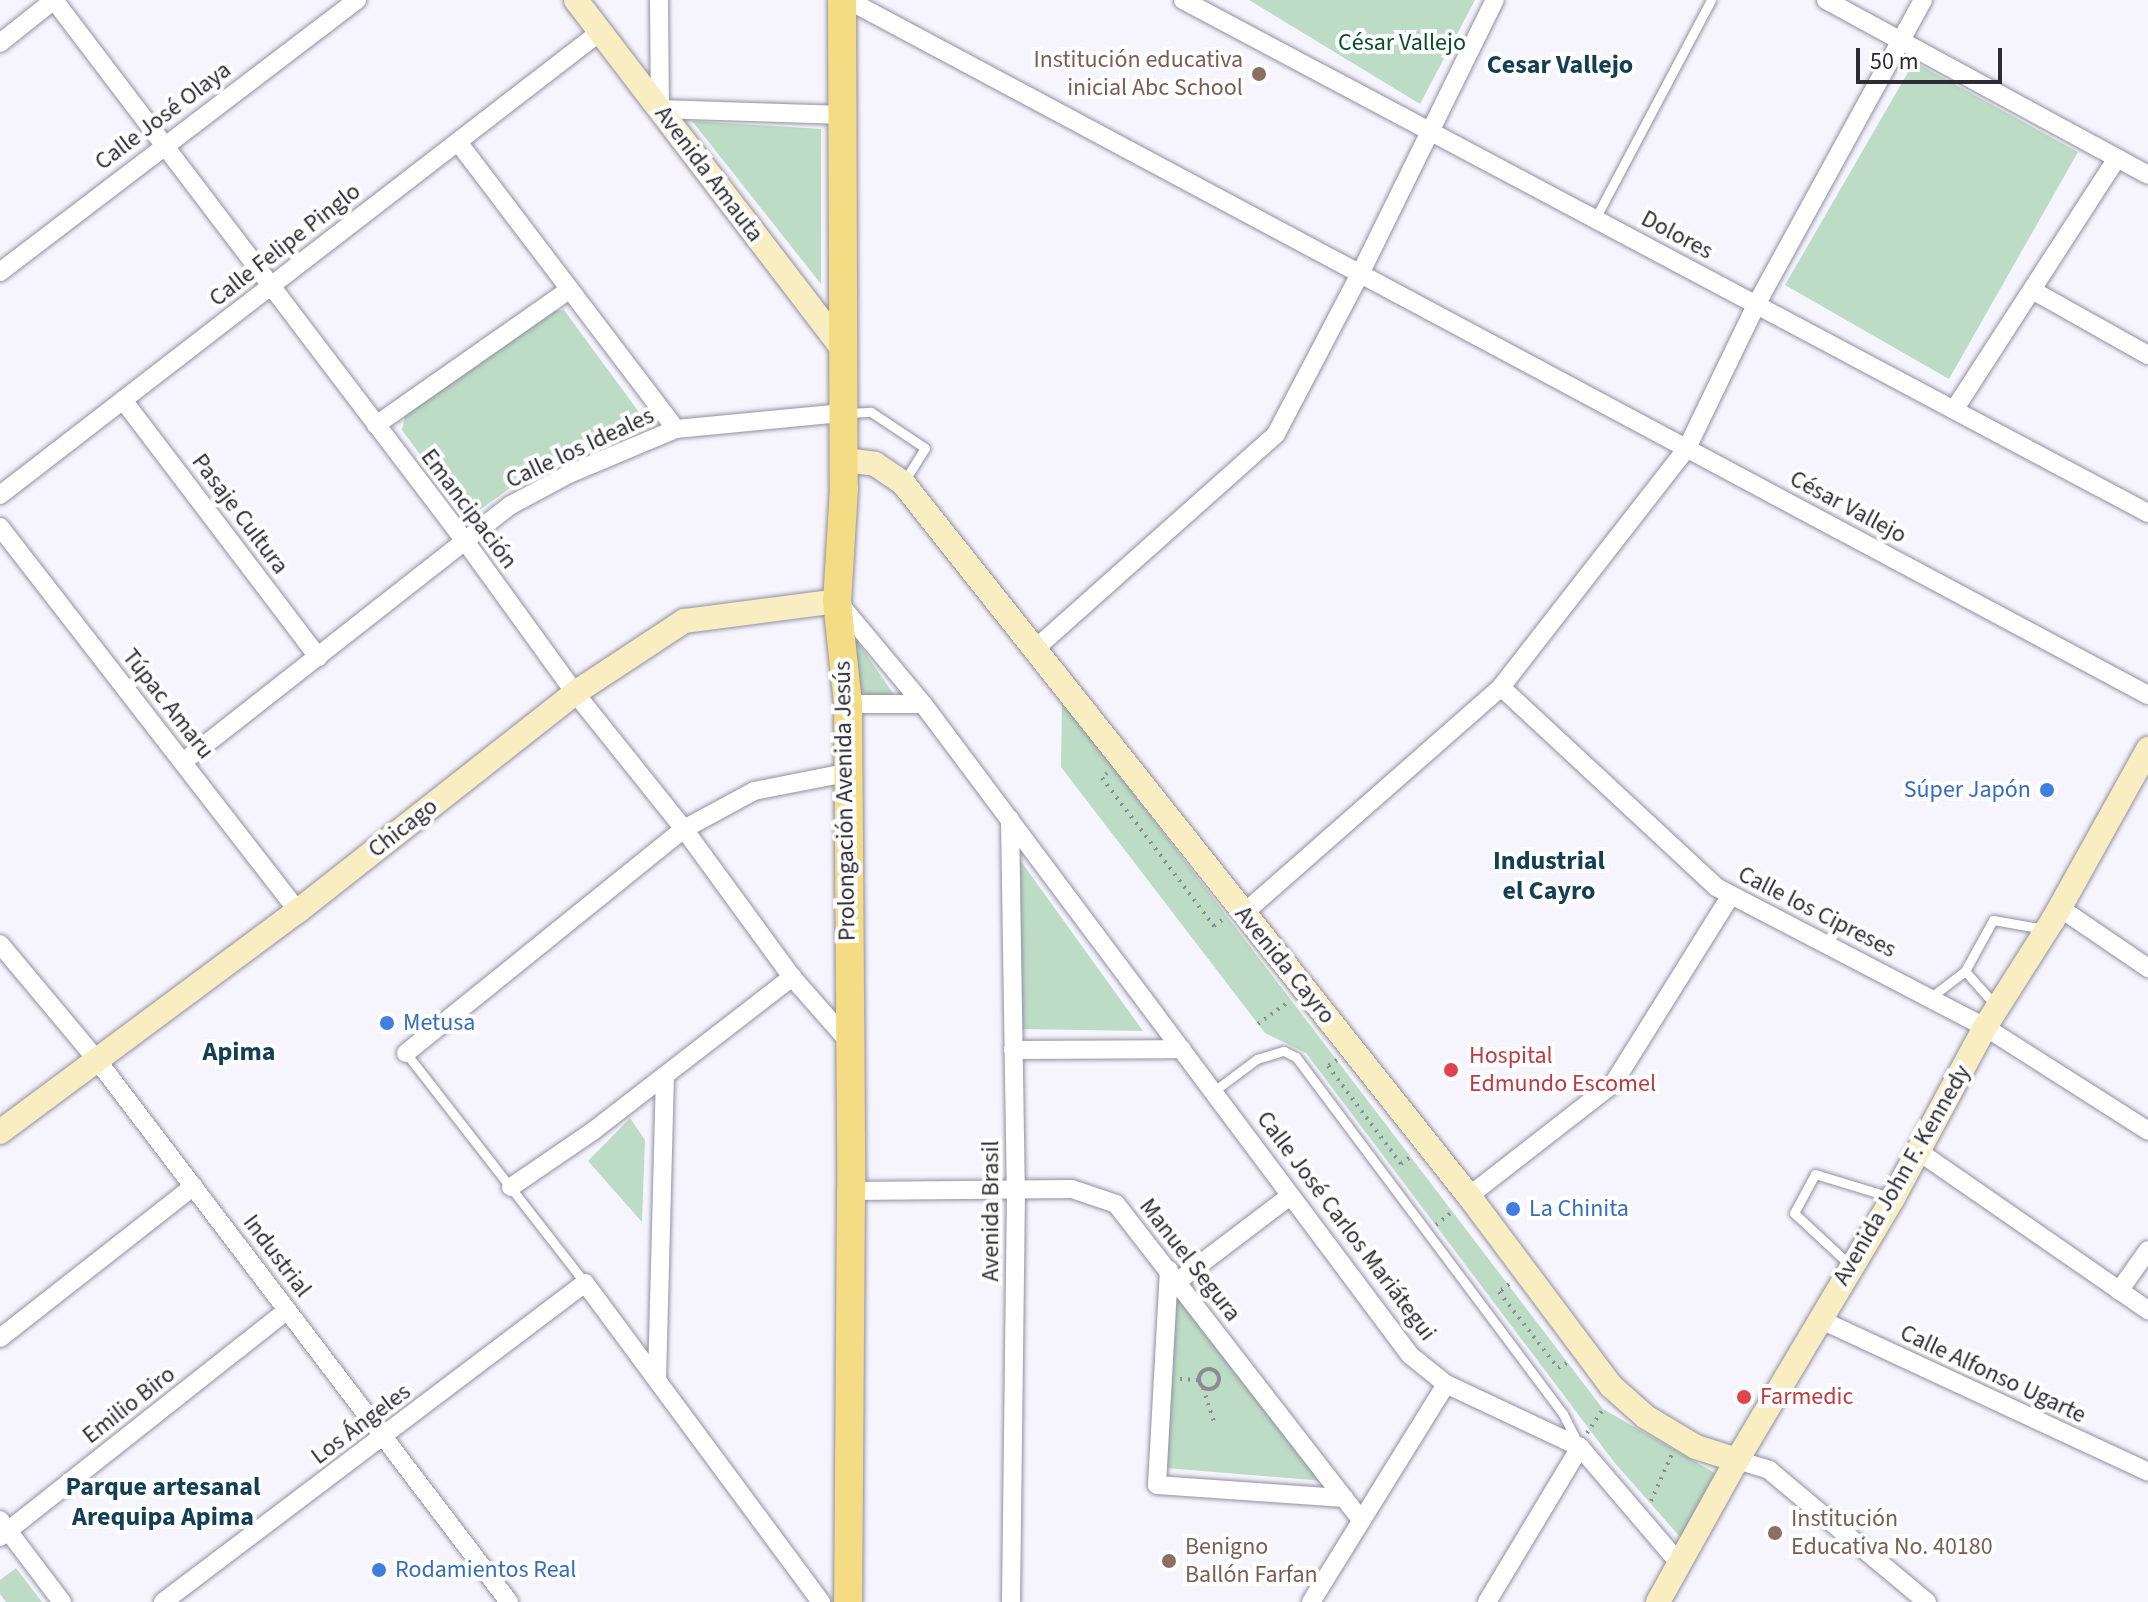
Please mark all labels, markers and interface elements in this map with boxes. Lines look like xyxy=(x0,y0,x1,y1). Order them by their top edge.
park label: César Vallejo xyxy=(1338,29,1466,57)
scale bar xyxy=(1860,32,2006,82)
text: 50 m xyxy=(1870,44,1919,79)
place label: Institución educativa inicial Abc School xyxy=(1033,46,1243,102)
district label: Cesar Vallejo xyxy=(1487,49,1633,81)
street label: Calle José Olaya xyxy=(89,55,237,177)
marker: Institución educativa inicial Abc School xyxy=(1250,65,1268,83)
street label: Avenida Amauta xyxy=(648,100,770,248)
street label: Calle Felipe Pinglo xyxy=(204,177,366,313)
street label: Dolores xyxy=(1636,204,1718,266)
street label: Calle los Ideales xyxy=(501,401,659,495)
street label: Emancipación xyxy=(415,443,523,575)
street label: Pasaje Cultura xyxy=(185,448,295,580)
street label: César Vallejo xyxy=(1785,464,1911,550)
street label: Túpac Amaru xyxy=(116,643,220,765)
street label: Prolongación Avenida Jesús xyxy=(828,661,862,941)
place label: Súper Japón xyxy=(1904,776,2031,804)
marker: Súper Japón xyxy=(2038,781,2056,799)
street label: Chicago xyxy=(363,792,443,864)
district label: Industrial el Cayro xyxy=(1493,845,1605,906)
street label: Calle los Cipreses xyxy=(1733,860,1901,964)
street label: Avenida Cayro xyxy=(1229,900,1341,1030)
place label: Metusa xyxy=(403,1009,475,1037)
marker: Metusa xyxy=(378,1014,396,1032)
district label: Apima xyxy=(203,1036,275,1068)
place label: Hospital Edmundo Escomel xyxy=(1469,1042,1656,1098)
marker: Hospital Edmundo Escomel xyxy=(1440,1059,1462,1081)
street label: Avenida John F. Kennedy xyxy=(1827,1060,1977,1290)
street label: Calle José Carlos Mariátegui xyxy=(1250,1106,1442,1346)
street label: Avenida Brasil xyxy=(977,1140,1005,1282)
street label: Manuel Segura xyxy=(1133,1193,1247,1327)
place label: La Chinita xyxy=(1529,1195,1629,1223)
marker: La Chinita xyxy=(1504,1200,1522,1218)
street label: Industrial xyxy=(237,1209,317,1303)
street label: Calle Alfonso Ugarte xyxy=(1896,1318,2090,1430)
street label: Emilio Biro xyxy=(77,1360,181,1450)
street label: Los Ángeles xyxy=(306,1377,416,1471)
place label: Farmedic xyxy=(1760,1383,1853,1411)
marker: Farmedic xyxy=(1735,1388,1753,1406)
district label: Parque artesanal Arequipa Apima xyxy=(66,1471,260,1532)
place label: Institución Educativa No. 40180 xyxy=(1791,1505,1993,1561)
marker: Institución Educativa No. 40180 xyxy=(1766,1524,1784,1542)
place label: Benigno Ballón Farfan xyxy=(1185,1533,1318,1589)
marker: Benigno Ballón Farfan xyxy=(1160,1552,1178,1570)
place label: Rodamientos Real xyxy=(395,1556,576,1584)
marker: Rodamientos Real xyxy=(370,1561,388,1579)

